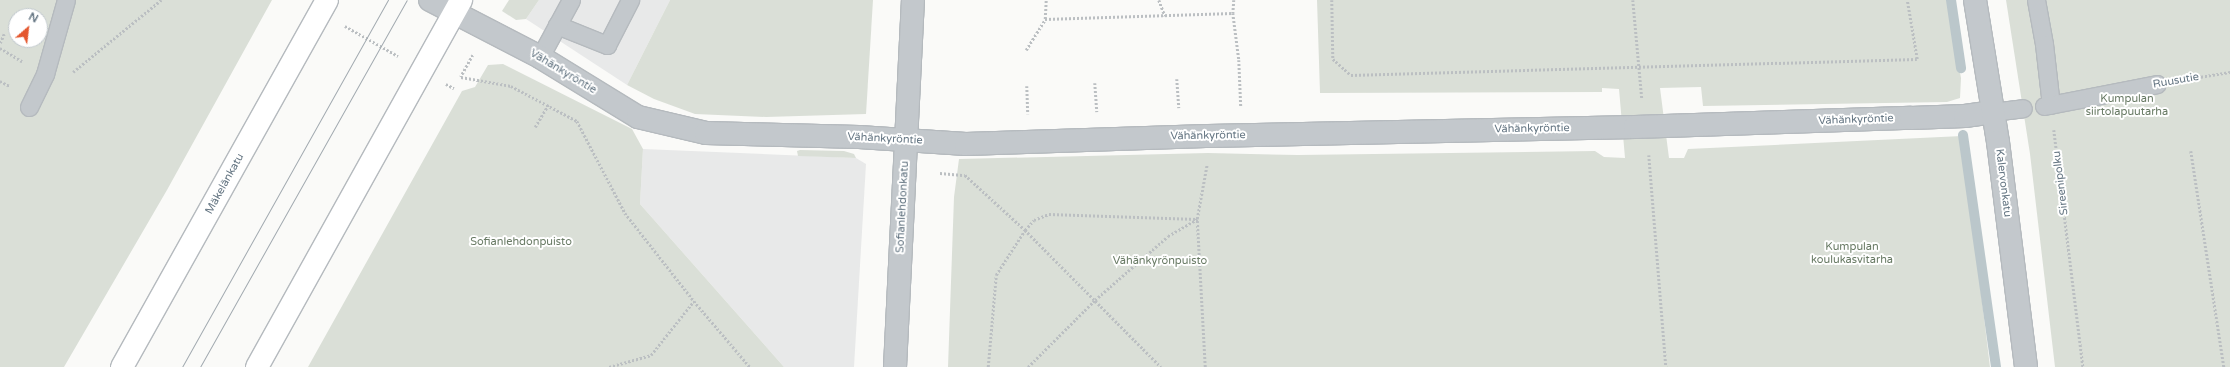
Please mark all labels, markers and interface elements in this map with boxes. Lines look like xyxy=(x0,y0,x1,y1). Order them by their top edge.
north arrow xyxy=(8,8,48,48)
text: N xyxy=(26,10,40,26)
street label: Vähänkyröntie xyxy=(527,47,599,97)
street label: Ruusutie xyxy=(2152,70,2200,92)
park label: Kumpulan siirtolapuutarha xyxy=(2086,93,2168,119)
street label: Vähänkyröntie xyxy=(1818,112,1894,128)
street label: Vähänkyröntie xyxy=(1494,122,1570,136)
street label: Vähänkyröntie xyxy=(1170,129,1246,143)
street label: Vähänkyröntie xyxy=(847,130,923,148)
street label: Kalervonkatu xyxy=(1992,148,2014,218)
street label: Sireenipolku xyxy=(2051,150,2071,216)
street label: Mäkelänkatu xyxy=(203,151,247,217)
street label: Sofianlehdonkatu xyxy=(894,161,912,253)
park label: Sofianlehdonpuisto xyxy=(470,235,572,249)
park label: Kumpulan koulukasvitarha xyxy=(1811,241,1893,267)
park label: Vähänkyrönpuisto xyxy=(1113,254,1207,268)

